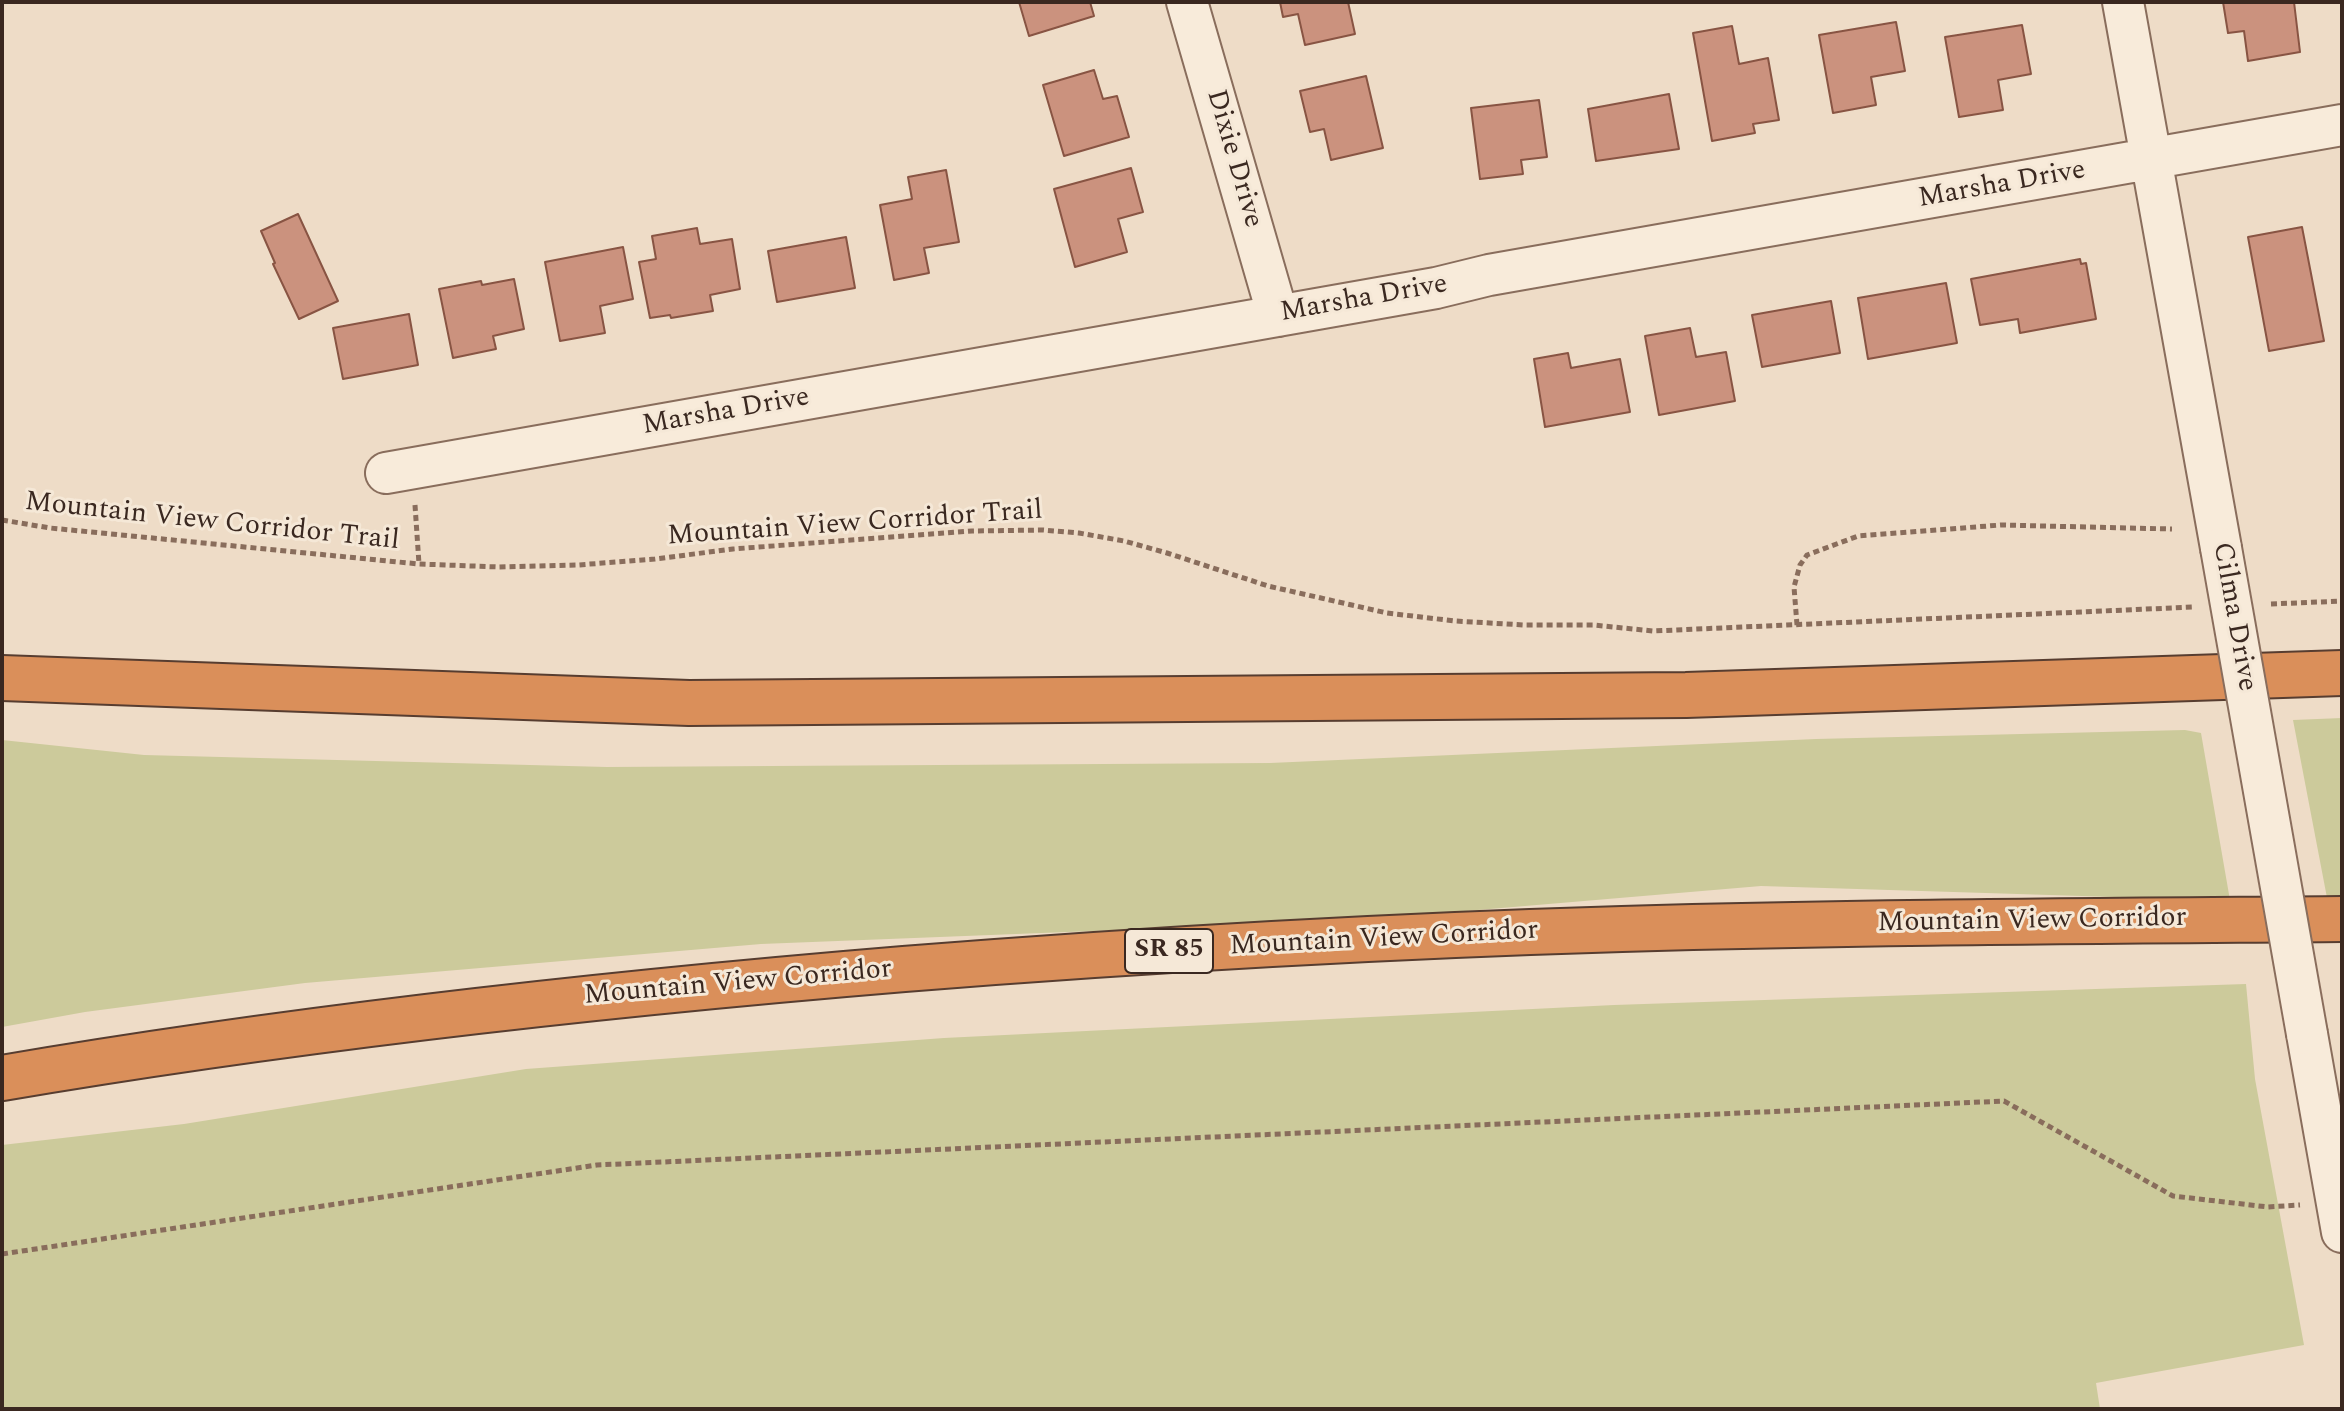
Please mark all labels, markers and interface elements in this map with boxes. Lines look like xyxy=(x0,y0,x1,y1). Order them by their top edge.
street label: Dixie Drive xyxy=(1197,86,1269,232)
street label: Marsha Drive xyxy=(1916,155,2088,217)
street label: Marsha Drive xyxy=(1278,269,1450,331)
street label: Marsha Drive xyxy=(640,382,812,444)
street label: Mountain View Corridor Trail xyxy=(23,487,401,559)
street label: Mountain View Corridor Trail xyxy=(666,495,1044,555)
street label: Cilma Drive xyxy=(2203,540,2263,694)
street label: Mountain View Corridor xyxy=(1877,903,2187,941)
street label: Mountain View Corridor xyxy=(1229,915,1539,965)
road number: SR 85 xyxy=(1125,929,1213,973)
street label: Mountain View Corridor xyxy=(583,954,893,1014)

